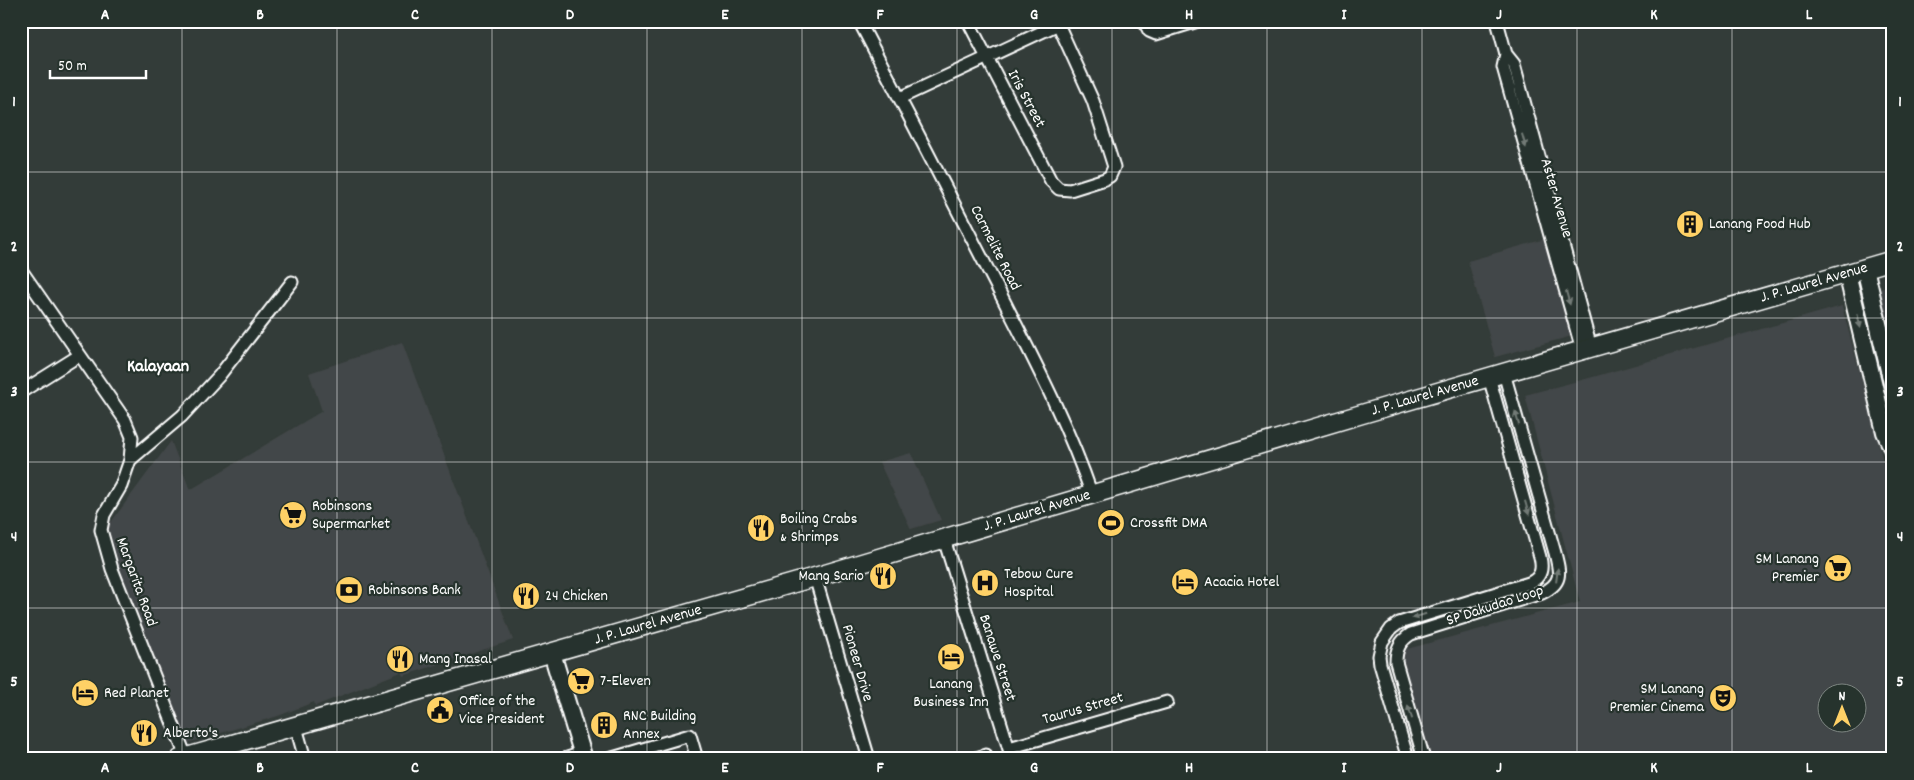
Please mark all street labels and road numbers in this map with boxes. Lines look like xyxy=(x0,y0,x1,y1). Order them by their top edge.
street label: Iris Street xyxy=(1001,66,1051,132)
street label: Aster Avenue xyxy=(1534,156,1578,240)
street label: Carmelite Road xyxy=(964,202,1026,294)
street label: J. P. Laurel Avenue xyxy=(1758,257,1870,309)
street label: J. P. Laurel Avenue xyxy=(1369,370,1481,422)
street label: J. P. Laurel Avenue xyxy=(981,484,1093,538)
street label: Margarita Road xyxy=(109,534,163,630)
street label: SP Dakudao Loop xyxy=(1443,579,1547,633)
street label: J. P. Laurel Avenue xyxy=(592,599,704,651)
street label: Banawe Street xyxy=(972,612,1022,704)
street label: Pioneer Drive xyxy=(835,622,879,704)
street label: Taurus Street xyxy=(1040,686,1126,731)

